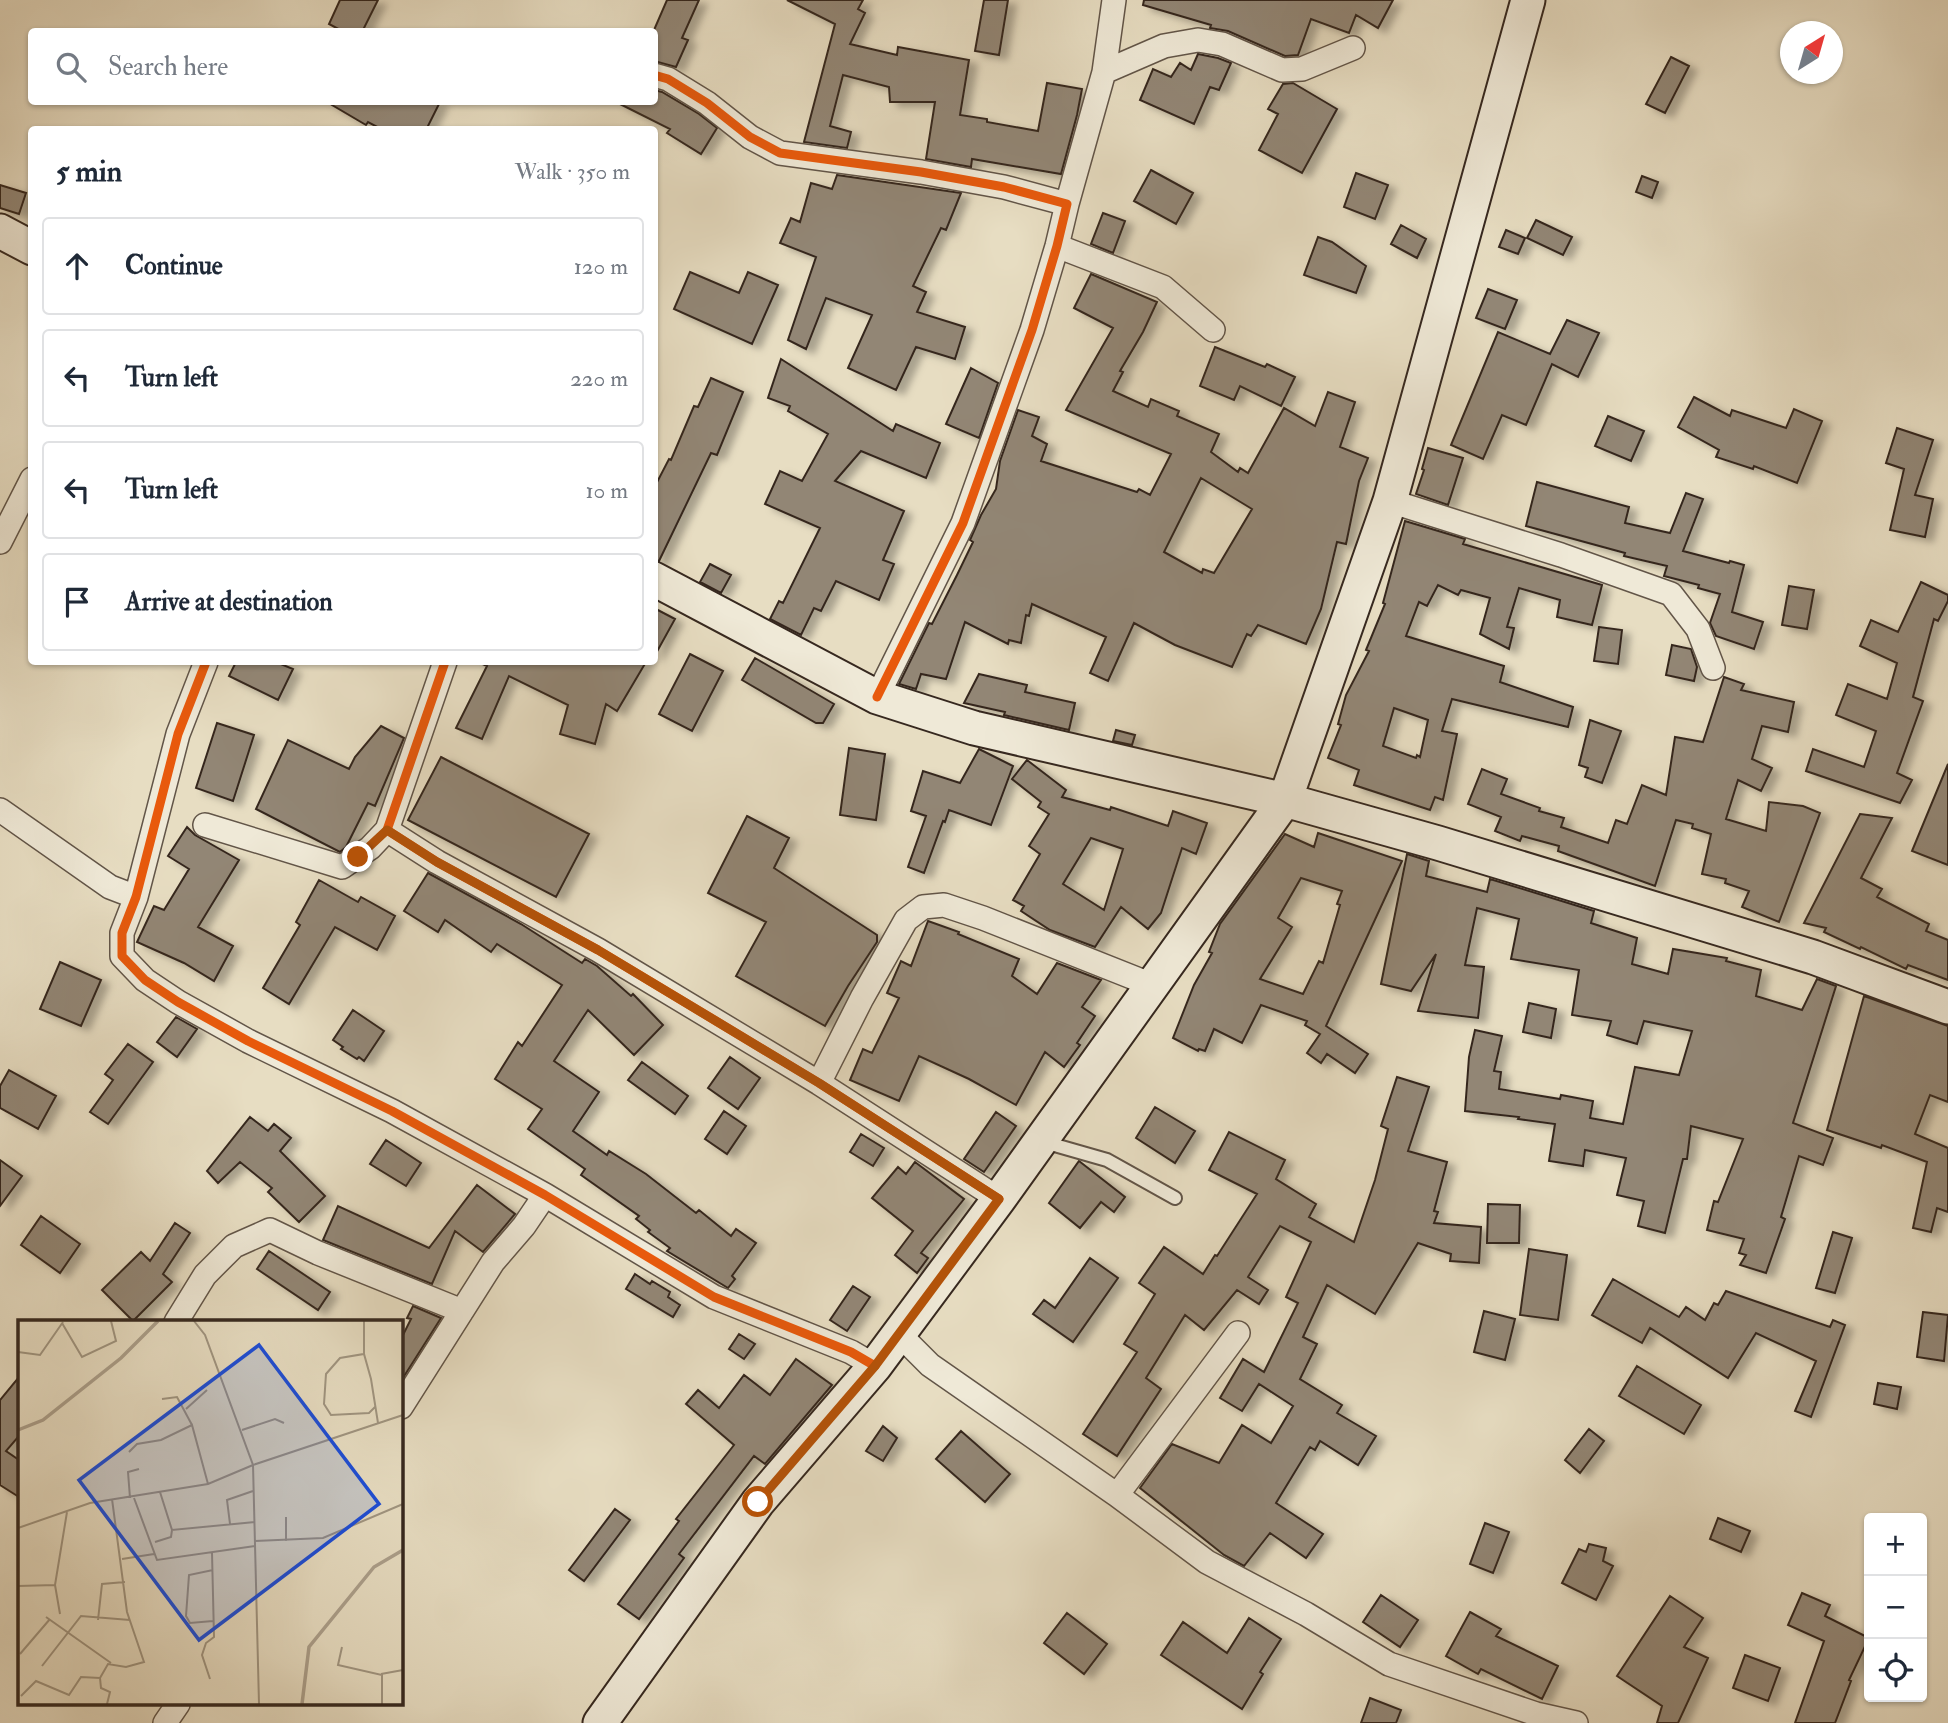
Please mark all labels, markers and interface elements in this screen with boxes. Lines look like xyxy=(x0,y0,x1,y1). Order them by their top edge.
north arrow xyxy=(1780,21,1843,84)
search box xyxy=(28,28,658,105)
icon: search xyxy=(52,48,90,86)
text: Search here xyxy=(108,51,228,83)
text: 5 min xyxy=(56,153,122,190)
text: Walk · 350 m xyxy=(515,157,630,186)
icon: ahead xyxy=(58,247,96,285)
text: Continue xyxy=(125,250,223,282)
text: 120 m xyxy=(574,252,628,281)
icon: left xyxy=(58,359,96,397)
text: Turn left xyxy=(125,362,218,394)
text: 220 m xyxy=(570,364,628,393)
icon: left xyxy=(58,471,96,509)
text: Turn left xyxy=(125,474,218,506)
text: 10 m xyxy=(585,476,628,505)
icon: arrive xyxy=(58,583,96,621)
text: Arrive at destination xyxy=(125,586,333,618)
route end xyxy=(342,841,373,872)
inset map xyxy=(18,1320,402,1706)
route start xyxy=(742,1486,773,1517)
map controls xyxy=(1864,1513,1927,1702)
button: + xyxy=(1864,1513,1927,1576)
button: − xyxy=(1864,1576,1927,1639)
button: locate xyxy=(1864,1639,1927,1702)

